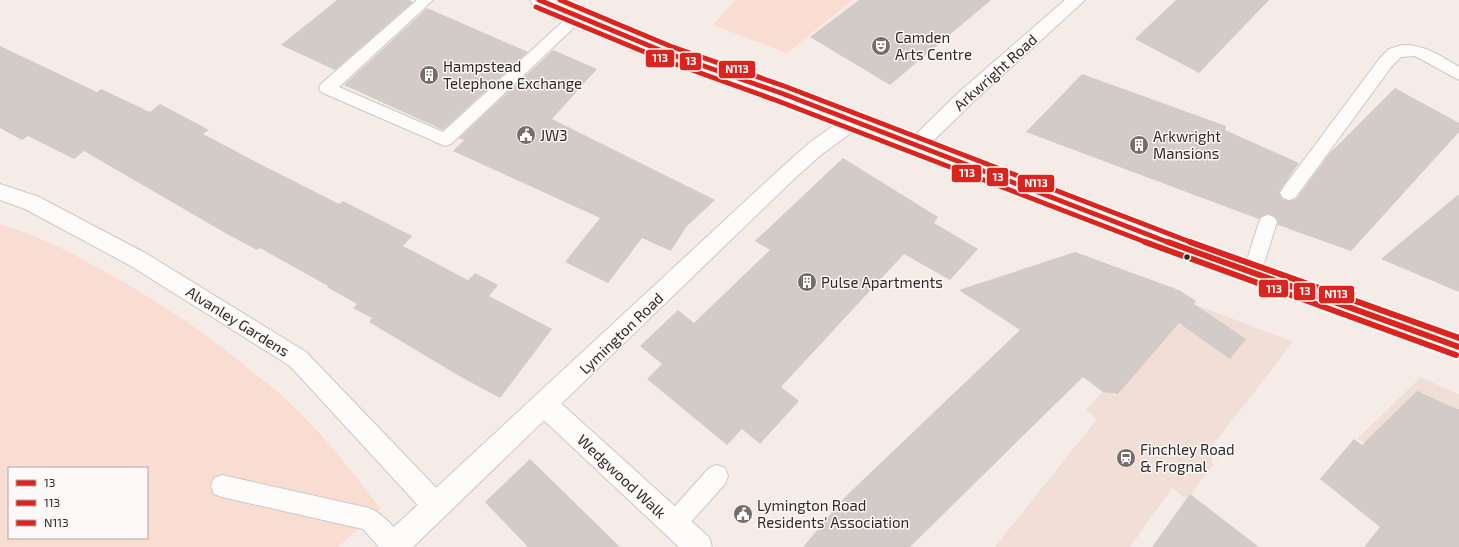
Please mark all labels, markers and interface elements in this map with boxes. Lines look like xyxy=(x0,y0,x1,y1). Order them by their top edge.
place label: Camden Arts Centre xyxy=(895,28,972,63)
street label: Arkwright Road xyxy=(950,30,1040,114)
theatre icon: Camden Arts Centre xyxy=(870,35,892,57)
line badge: 113 xyxy=(645,49,675,68)
text: 113 xyxy=(652,51,668,64)
line badge: 13 xyxy=(679,52,702,71)
text: 13 xyxy=(686,54,697,67)
place label: Hampstead Telephone Exchange xyxy=(443,57,582,92)
line badge: N113 xyxy=(718,60,756,79)
text: N113 xyxy=(725,62,749,75)
building icon: Hampstead Telephone Exchange xyxy=(418,64,440,86)
public building icon: JW3 xyxy=(515,124,537,146)
place label: JW3 xyxy=(540,126,568,144)
place label: Arkwright Mansions xyxy=(1153,127,1221,162)
building icon: Arkwright Mansions xyxy=(1128,134,1150,156)
line badge: 113 xyxy=(951,164,982,183)
text: 113 xyxy=(959,166,975,179)
line badge: 13 xyxy=(986,167,1009,187)
text: 13 xyxy=(993,170,1004,183)
line badge: N113 xyxy=(1017,174,1055,193)
text: N113 xyxy=(1024,176,1048,189)
unlabelled marker xyxy=(1182,252,1192,262)
building icon: Pulse Apartments xyxy=(796,271,818,293)
place label: Pulse Apartments xyxy=(821,273,943,291)
line badge: 113 xyxy=(1258,279,1289,298)
street label: Alvanley Gardens xyxy=(183,282,293,360)
text: 113 xyxy=(1266,282,1282,295)
line badge: 13 xyxy=(1293,282,1316,301)
text: 13 xyxy=(1300,284,1311,297)
line badge: N113 xyxy=(1318,285,1355,304)
text: N113 xyxy=(1324,287,1348,300)
street label: Lymington Road xyxy=(575,289,667,377)
street label: Wedgwood Walk xyxy=(574,430,670,522)
place label: Finchley Road & Frognal xyxy=(1140,440,1235,475)
station icon: Finchley Road & Frognal xyxy=(1115,447,1137,469)
legend xyxy=(8,467,148,539)
text: 13 xyxy=(44,475,55,489)
text: 113 xyxy=(44,495,60,509)
place label: Lymington Road Residents' Association xyxy=(757,496,909,531)
public building icon: Lymington Road Residents' Association xyxy=(732,503,754,525)
text: N113 xyxy=(44,515,69,529)

